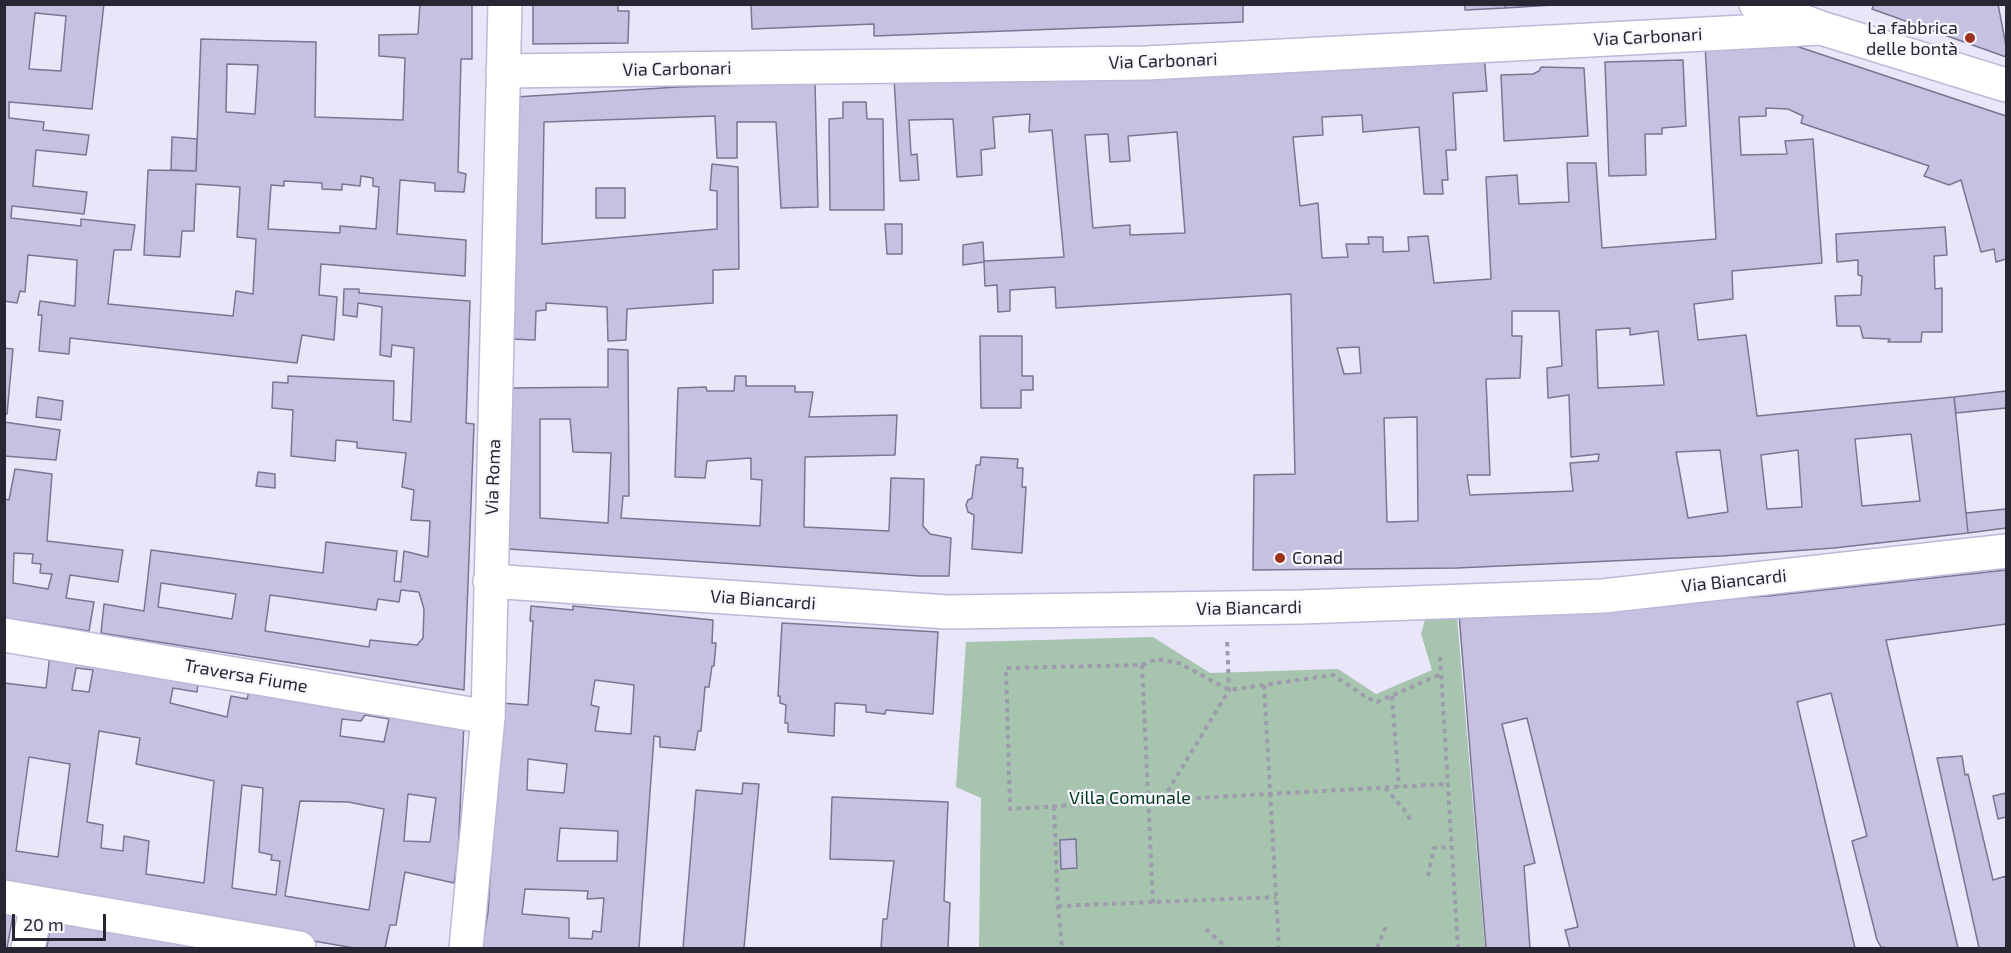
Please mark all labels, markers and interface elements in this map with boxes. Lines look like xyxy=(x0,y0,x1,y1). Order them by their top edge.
place label: La fabbrica delle bontà xyxy=(1866,17,1958,60)
street label: Via Carbonari xyxy=(1593,23,1703,51)
marker: La fabbrica delle bontà xyxy=(1963,31,1977,45)
street label: Via Carbonari xyxy=(1108,48,1218,74)
street label: Via Carbonari xyxy=(622,57,732,81)
street label: Via Roma xyxy=(481,439,505,515)
place label: Conad xyxy=(1292,547,1343,569)
marker: Conad xyxy=(1273,551,1287,565)
street label: Via Biancardi xyxy=(1680,565,1788,597)
street label: Via Biancardi xyxy=(709,586,817,614)
street label: Via Biancardi xyxy=(1196,596,1302,620)
street label: Traversa Fiume xyxy=(183,655,309,697)
park label: Villa Comunale xyxy=(1069,787,1191,809)
scale bar xyxy=(15,902,110,940)
text: 20 m xyxy=(23,913,64,935)

